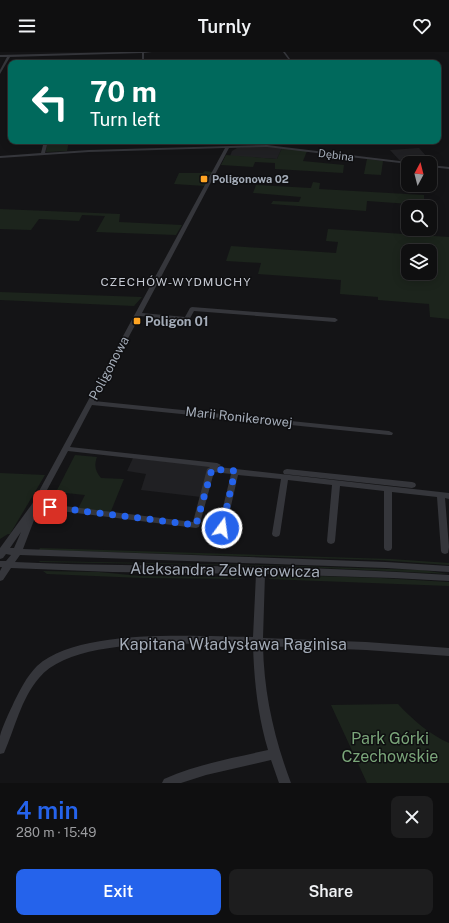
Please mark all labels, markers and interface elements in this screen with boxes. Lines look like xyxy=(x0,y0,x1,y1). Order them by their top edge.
icon: menu xyxy=(16,15,38,37)
icon: heart xyxy=(411,15,433,37)
text: Turnly xyxy=(198,16,251,37)
text: 70 m xyxy=(90,75,157,108)
icon: left xyxy=(24,76,76,128)
text: Turn left xyxy=(90,109,160,130)
street label: Dębina xyxy=(318,147,354,163)
north arrow xyxy=(401,156,437,192)
map controls xyxy=(401,156,437,280)
place label: Poligonowa 02 xyxy=(212,173,289,185)
marker: Poligonowa 02 xyxy=(199,174,209,184)
button: search xyxy=(401,200,437,236)
button: layers xyxy=(401,244,437,280)
district label: CZECHÓW-WYDMUCHY xyxy=(100,275,252,289)
place label: Poligon 01 xyxy=(145,314,208,329)
marker: Poligon 01 xyxy=(132,316,142,326)
street label: Poligonowa xyxy=(86,334,132,402)
street label: Marii Ronikerowej xyxy=(185,404,293,430)
pin xyxy=(33,490,67,524)
icon: arrive xyxy=(39,496,61,518)
position arrow xyxy=(201,507,243,549)
street label: Aleksandra Zelwerowicza xyxy=(130,559,320,581)
street label: Kapitana Władysława Raginisa xyxy=(119,635,347,654)
park label: Park Górki Czechowskie xyxy=(342,729,438,766)
text: 4 min xyxy=(16,796,79,824)
button: close xyxy=(391,796,433,838)
text: 280 m · 15:49 xyxy=(16,825,96,840)
button: Exit xyxy=(16,869,221,915)
button: Share xyxy=(229,869,433,915)

